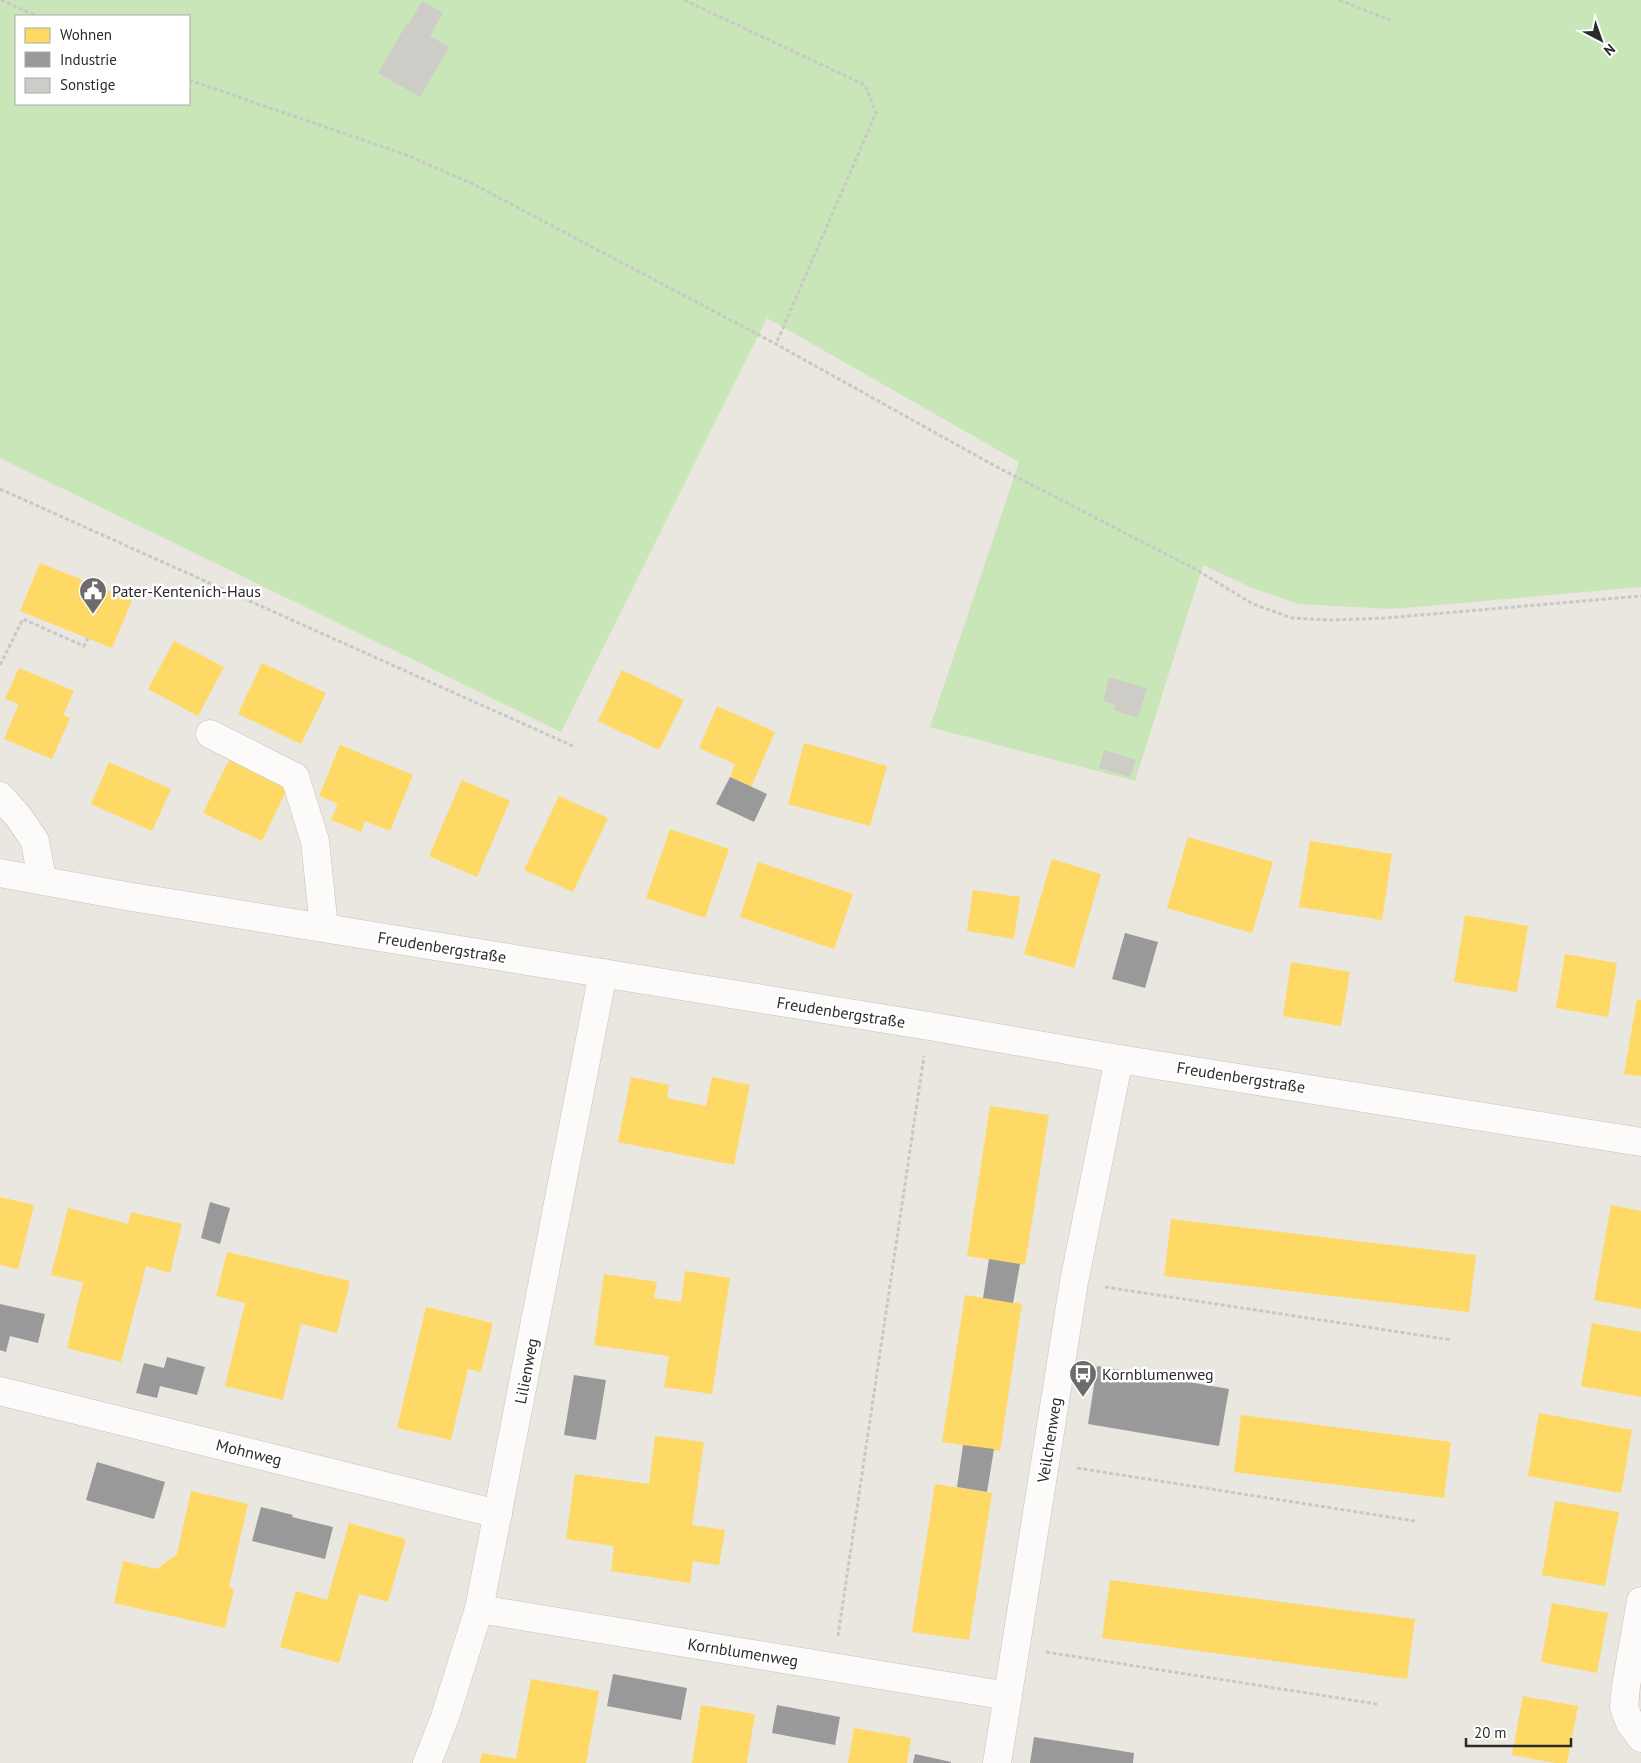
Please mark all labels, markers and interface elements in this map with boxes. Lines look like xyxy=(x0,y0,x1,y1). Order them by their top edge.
legend xyxy=(15,15,190,105)
north arrow xyxy=(1576,15,1626,65)
text: Wohnen xyxy=(60,25,112,44)
text: N xyxy=(1600,40,1619,60)
text: Industrie xyxy=(60,50,117,69)
text: Sonstige xyxy=(60,75,115,94)
public building icon: Pater-Kentenich-Haus xyxy=(78,576,108,615)
place label: Pater-Kentenich-Haus xyxy=(112,581,261,601)
street label: Freudenbergstraße xyxy=(376,927,508,967)
street label: Freudenbergstraße xyxy=(775,992,907,1032)
street label: Freudenbergstraße xyxy=(1175,1057,1307,1097)
street label: Lilienweg xyxy=(510,1336,542,1406)
bus stop icon: Kornblumenweg xyxy=(1068,1359,1098,1398)
place label: Kornblumenweg xyxy=(1102,1364,1214,1384)
street label: Veilchenweg xyxy=(1032,1396,1066,1485)
street label: Mohnweg xyxy=(214,1434,284,1470)
street label: Kornblumenweg xyxy=(686,1633,800,1671)
scale bar xyxy=(1466,1716,1571,1748)
text: 20 m xyxy=(1474,1723,1507,1742)

